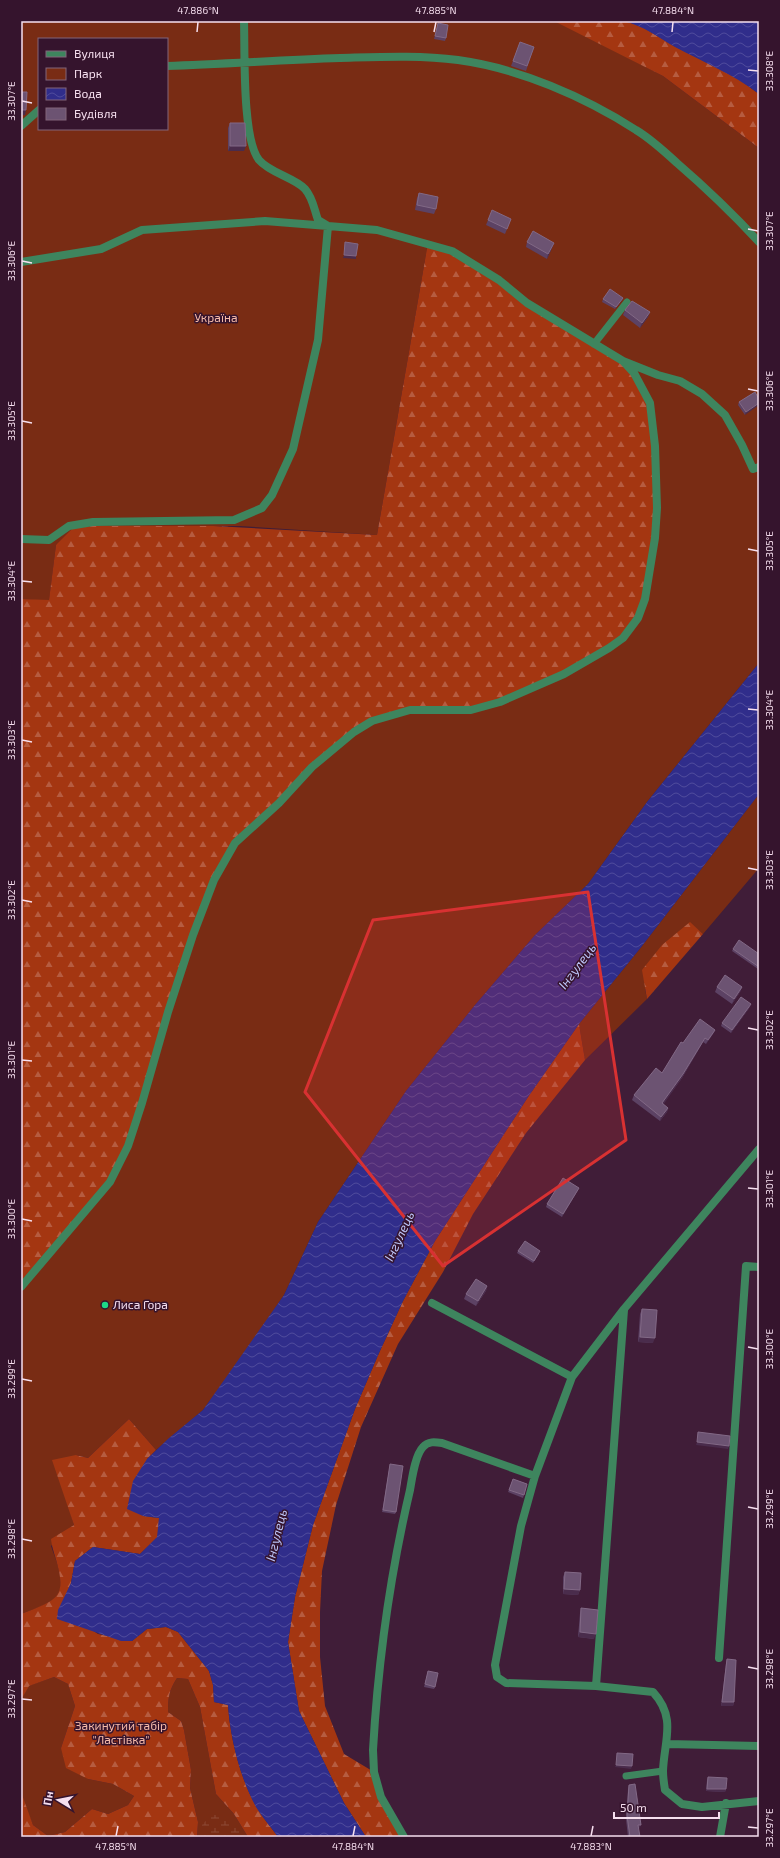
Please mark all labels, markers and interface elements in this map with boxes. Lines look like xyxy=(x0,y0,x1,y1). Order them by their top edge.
text: 47.886°N xyxy=(177,4,219,16)
text: 47.885°N xyxy=(415,4,457,16)
text: 47.884°N xyxy=(652,4,694,16)
legend xyxy=(38,38,168,130)
text: Вулиця xyxy=(74,46,115,61)
text: 33.308°E xyxy=(763,50,775,91)
text: Парк xyxy=(74,66,103,80)
text: 33.307°E xyxy=(5,81,17,121)
text: Вода xyxy=(74,86,102,100)
text: Будівля xyxy=(74,106,117,121)
text: 33.307°E xyxy=(763,211,775,251)
text: 33.306°E xyxy=(5,241,17,281)
park label: Україна xyxy=(194,310,238,324)
text: 33.306°E xyxy=(763,371,775,411)
text: 33.305°E xyxy=(5,401,17,441)
text: 33.305°E xyxy=(763,531,775,571)
text: 33.304°E xyxy=(5,560,17,601)
text: 33.304°E xyxy=(763,689,775,730)
text: 33.303°E xyxy=(5,720,17,760)
text: 33.303°E xyxy=(763,850,775,890)
text: 33.302°E xyxy=(5,880,17,920)
water label: Інгулець xyxy=(555,940,599,992)
text: 33.302°E xyxy=(763,1010,775,1050)
text: 33.301°E xyxy=(5,1040,17,1079)
text: 33.301°E xyxy=(763,1169,775,1208)
text: 33.300°E xyxy=(5,1198,17,1239)
water label: Інгулець xyxy=(381,1209,417,1263)
place label: Лиса Гора xyxy=(113,1297,168,1311)
marker: Лиса Гора xyxy=(100,1300,110,1310)
text: 33.300°E xyxy=(763,1328,775,1369)
text: 33.299°E xyxy=(5,1359,17,1399)
text: 33.299°E xyxy=(763,1489,775,1529)
water label: Інгулець xyxy=(262,1507,290,1563)
text: 33.298°E xyxy=(5,1519,17,1559)
text: 33.298°E xyxy=(763,1649,775,1689)
text: 33.297°E xyxy=(5,1679,17,1719)
park label: Закинутий табір "Ластівка" xyxy=(75,1718,167,1746)
north arrow xyxy=(38,1780,78,1820)
text: Пн xyxy=(40,1790,55,1806)
scale bar xyxy=(614,1794,719,1820)
text: 50 m xyxy=(620,1800,647,1814)
text: 33.297°E xyxy=(763,1808,775,1848)
text: 47.885°N xyxy=(95,1840,137,1852)
text: 47.884°N xyxy=(332,1840,374,1852)
text: 47.883°N xyxy=(570,1840,612,1852)

